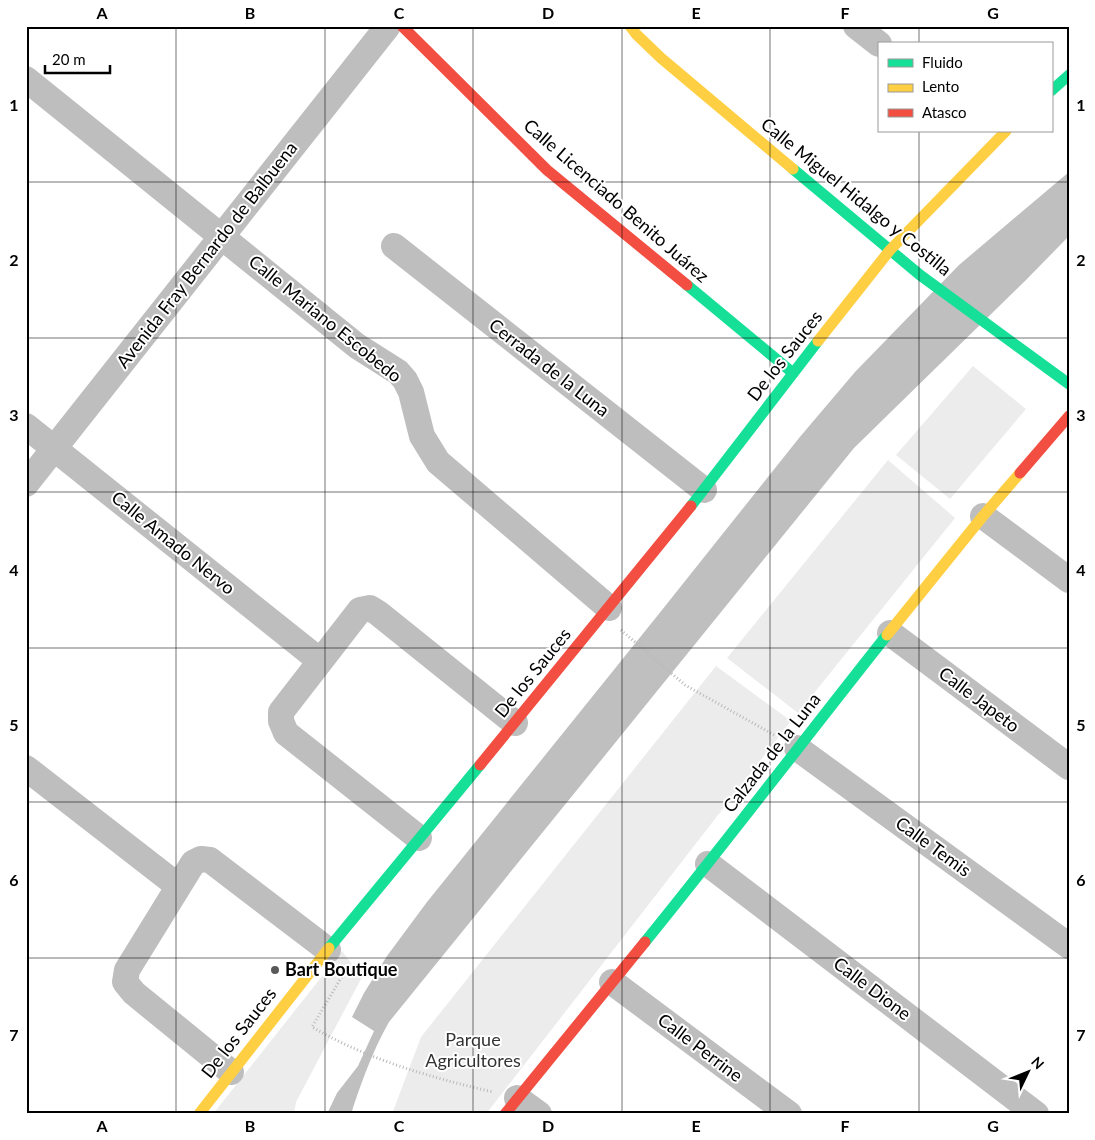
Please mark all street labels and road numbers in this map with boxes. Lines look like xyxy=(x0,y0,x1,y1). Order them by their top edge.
street label: Calle Miguel Hidalgo y Costilla xyxy=(757,113,956,280)
street label: Calle Licenciado Benito Juárez xyxy=(520,114,714,287)
street label: Avenida Fray Bernardo de Balbuena xyxy=(111,137,301,372)
street label: Calle Mariano Escobedo xyxy=(245,250,406,387)
street label: De los Sauces xyxy=(742,306,827,405)
street label: Cerrada de la Luna xyxy=(485,313,614,421)
street label: Calle Amado Nervo xyxy=(107,486,240,599)
street label: De los Sauces xyxy=(489,623,575,722)
street label: Calle Japeto xyxy=(935,662,1024,737)
street label: Calzada de la Luna xyxy=(718,688,825,817)
street label: Calle Temis xyxy=(892,811,976,881)
street label: Calle Dione xyxy=(830,952,916,1024)
street label: De los Sauces xyxy=(196,983,281,1082)
street label: Calle Perrine xyxy=(654,1008,747,1086)

